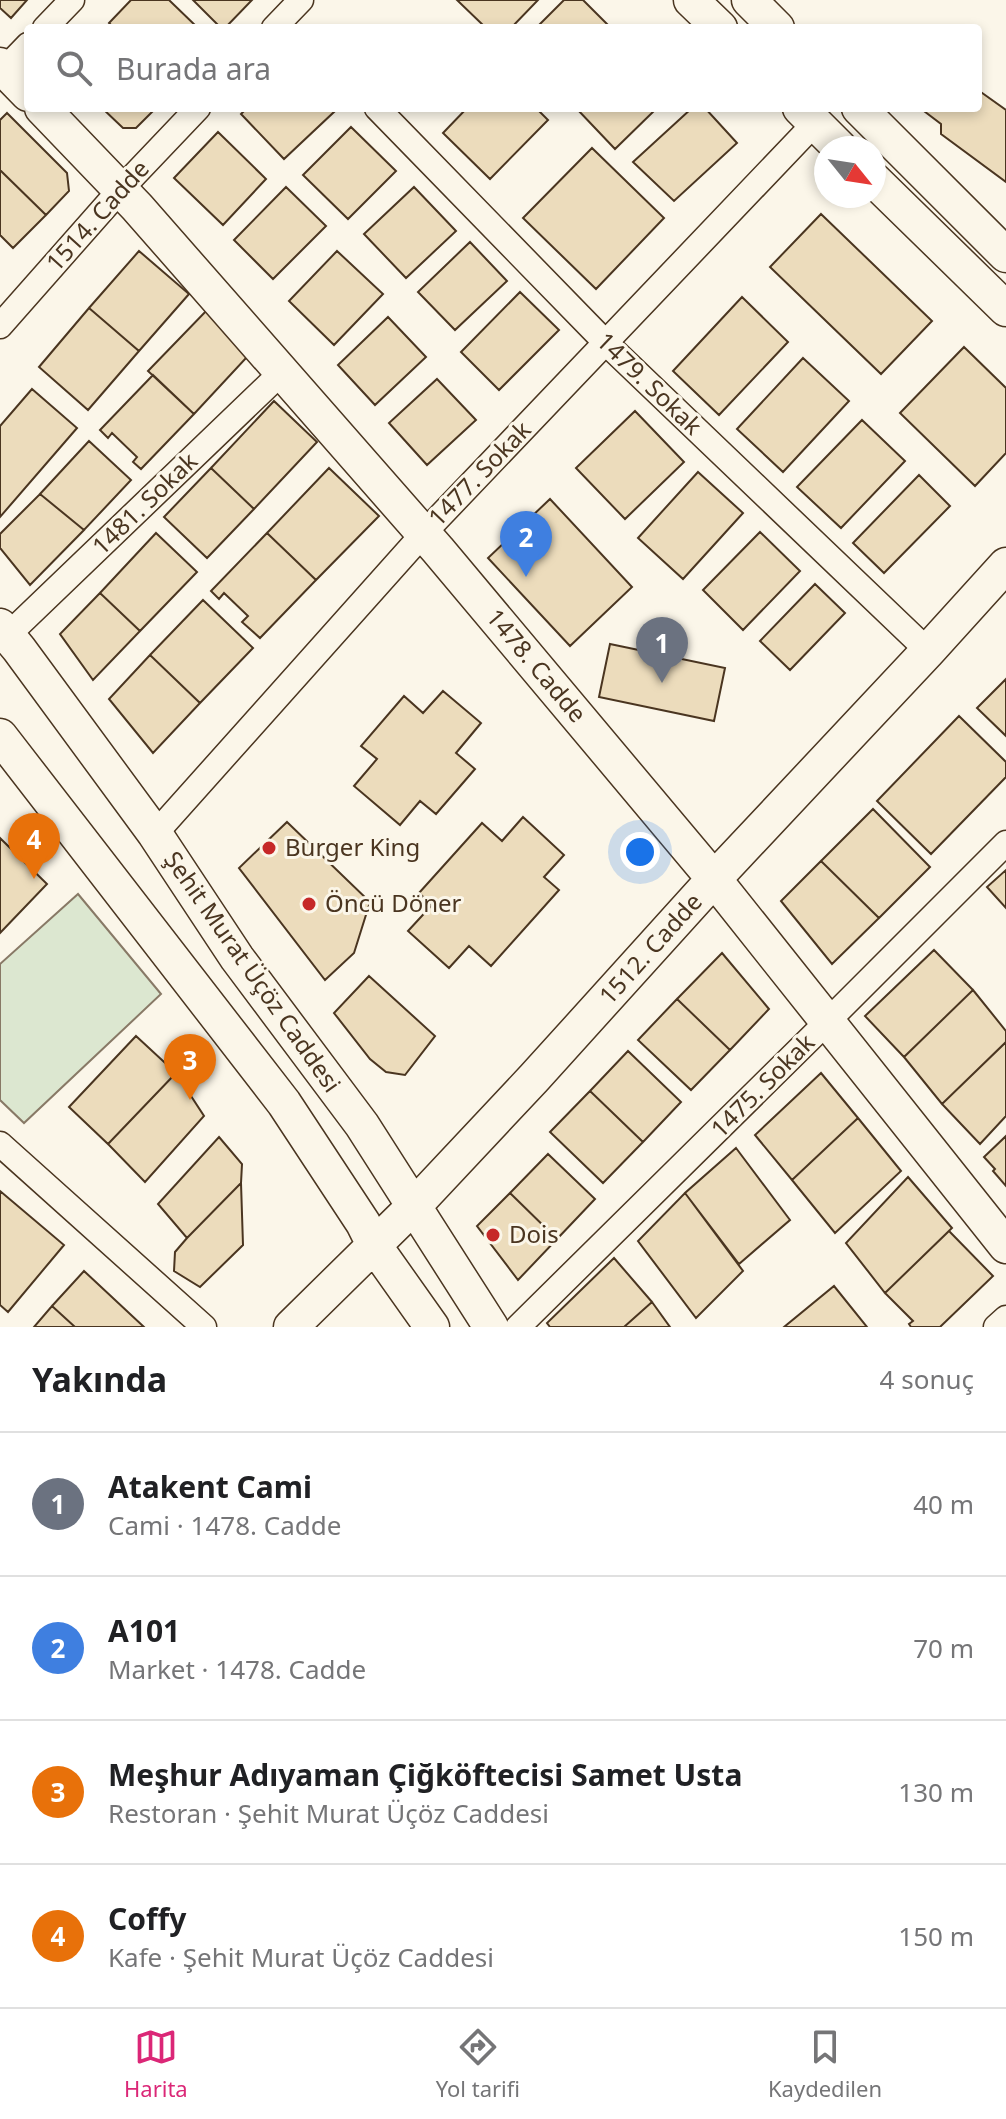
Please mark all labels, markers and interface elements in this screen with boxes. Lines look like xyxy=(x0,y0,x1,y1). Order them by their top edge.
search box xyxy=(24,24,982,112)
icon: search xyxy=(52,46,96,90)
text: Burada ara xyxy=(116,48,271,89)
north arrow xyxy=(814,136,886,208)
street label: 1514. Cadde xyxy=(38,152,156,278)
street label: 1479. Sokak xyxy=(590,324,710,442)
street label: 1477. Sokak xyxy=(420,413,538,533)
street label: 1481. Sokak xyxy=(84,444,204,561)
pin: 2 xyxy=(500,511,552,577)
street label: 1478. Cadde xyxy=(480,601,595,729)
pin: 1 xyxy=(636,617,688,683)
pin: 4 xyxy=(8,813,60,879)
place label: Burger King xyxy=(285,830,420,863)
your location xyxy=(620,832,660,872)
marker: Burger King xyxy=(260,839,278,857)
street label: Şehit Murat Üçöz Caddesi xyxy=(157,844,349,1098)
street label: 1512. Cadde xyxy=(591,885,709,1011)
place label: Öncü Döner xyxy=(325,886,462,919)
marker: Öncü Döner xyxy=(300,895,318,913)
street label: 1475. Sokak xyxy=(703,1026,821,1144)
pin: 3 xyxy=(164,1034,216,1100)
place label: Dois xyxy=(509,1217,559,1250)
marker: Dois xyxy=(484,1226,502,1244)
text: Yakında xyxy=(32,1356,167,1402)
text: 4 sonuç xyxy=(880,1361,974,1397)
text: Atakent Cami xyxy=(108,1466,312,1507)
text: 1 xyxy=(51,1486,65,1522)
text: 40 m xyxy=(913,1486,974,1522)
text: Cami · 1478. Cadde xyxy=(108,1507,341,1543)
text: A101 xyxy=(108,1610,180,1651)
text: 2 xyxy=(51,1630,65,1666)
text: 70 m xyxy=(913,1630,974,1666)
text: Market · 1478. Cadde xyxy=(108,1651,366,1687)
text: Meşhur Adıyaman Çiğköftecisi Samet Usta xyxy=(108,1754,742,1795)
text: 3 xyxy=(51,1774,65,1810)
text: 130 m xyxy=(898,1774,974,1810)
text: Restoran · Şehit Murat Üçöz Caddesi xyxy=(108,1795,549,1831)
text: Coffy xyxy=(108,1898,186,1939)
text: 4 xyxy=(51,1918,65,1954)
text: 150 m xyxy=(898,1918,974,1954)
text: Kafe · Şehit Murat Üçöz Caddesi xyxy=(108,1939,494,1975)
tab: Harita xyxy=(124,2025,188,2103)
tab: Yol tarifi xyxy=(436,2025,520,2103)
tab: Kaydedilen xyxy=(768,2025,882,2103)

